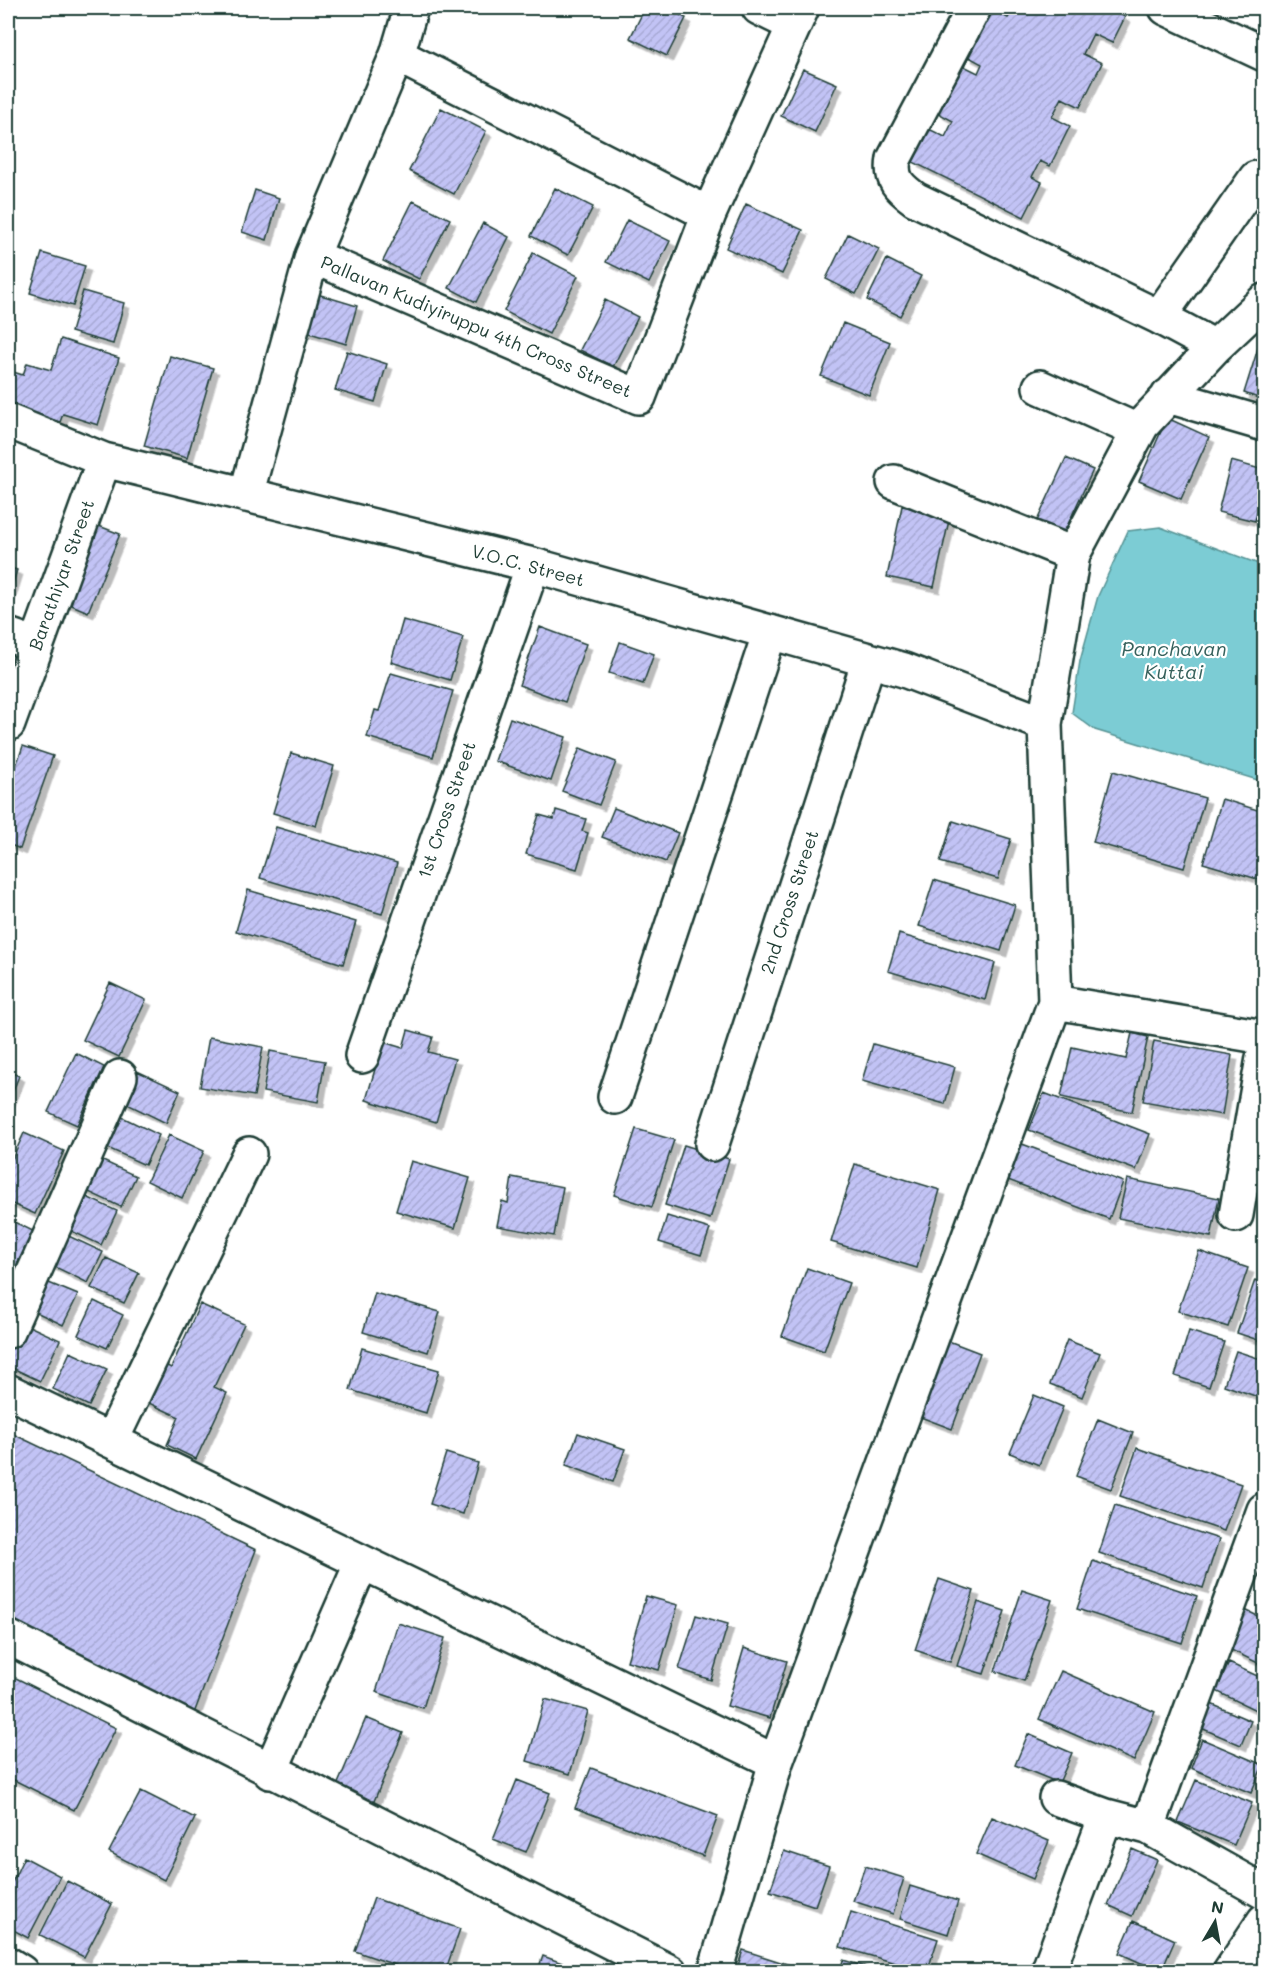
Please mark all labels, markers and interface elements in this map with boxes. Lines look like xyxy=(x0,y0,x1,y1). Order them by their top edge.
street label: Pallavan Kudiyiruppu 4th Cross Street xyxy=(317,249,636,403)
street label: Barathiyar Street xyxy=(23,496,100,653)
street label: V.O.C. Street xyxy=(469,538,587,592)
water label: Panchavan Kuttai xyxy=(1121,635,1227,684)
street label: 1st Cross Street xyxy=(411,738,481,881)
street label: 2nd Cross Street xyxy=(754,827,824,977)
north arrow xyxy=(1185,1892,1245,1952)
text: N xyxy=(1210,1895,1226,1918)

